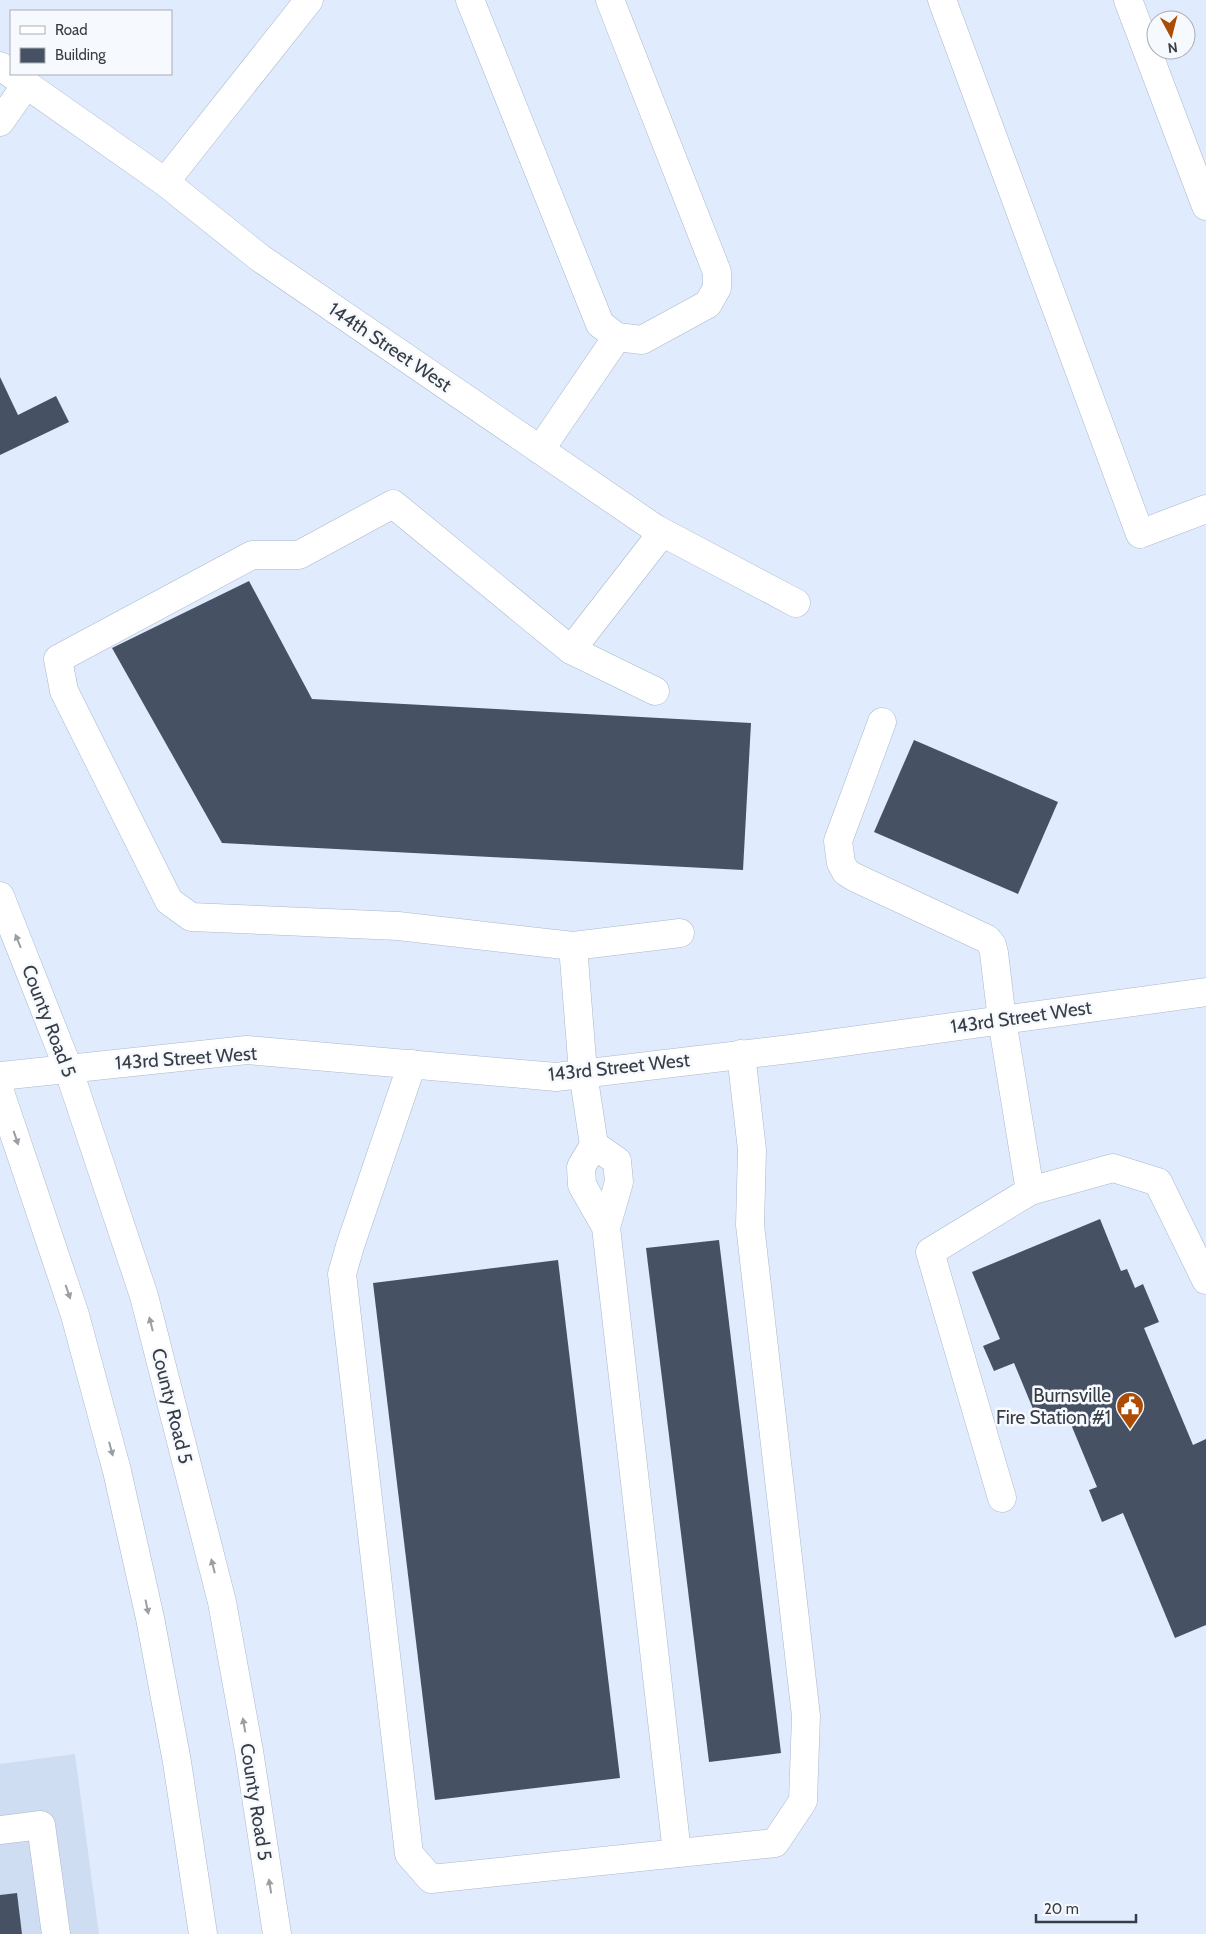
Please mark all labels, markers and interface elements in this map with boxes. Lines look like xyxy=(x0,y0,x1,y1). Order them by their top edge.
legend xyxy=(10,10,172,75)
north arrow xyxy=(1146,10,1196,60)
text: Road xyxy=(55,21,88,39)
text: N xyxy=(1167,38,1179,57)
text: Building xyxy=(55,46,106,64)
street label: 144th Street West xyxy=(324,297,456,397)
one-way arrow xyxy=(14,933,22,948)
street label: County Road 5 xyxy=(17,962,81,1080)
street label: 143rd Street West xyxy=(949,996,1094,1038)
street label: 143rd Street West xyxy=(114,1042,258,1074)
street label: 143rd Street West xyxy=(547,1048,692,1086)
one-way arrow xyxy=(12,1131,20,1146)
one-way arrow xyxy=(64,1285,72,1300)
one-way arrow xyxy=(147,1316,155,1331)
street label: County Road 5 xyxy=(147,1346,197,1466)
place label: Burnsville Fire Station #1 xyxy=(996,1384,1111,1429)
public building icon: Burnsville Fire Station #1 xyxy=(1115,1391,1145,1430)
one-way arrow xyxy=(108,1441,116,1456)
one-way arrow xyxy=(208,1558,216,1573)
one-way arrow xyxy=(144,1599,152,1615)
one-way arrow xyxy=(240,1718,248,1733)
street label: County Road 5 xyxy=(235,1742,277,1862)
one-way arrow xyxy=(265,1877,273,1893)
scale bar xyxy=(1036,1892,1136,1924)
text: 20 m xyxy=(1044,1900,1079,1918)

